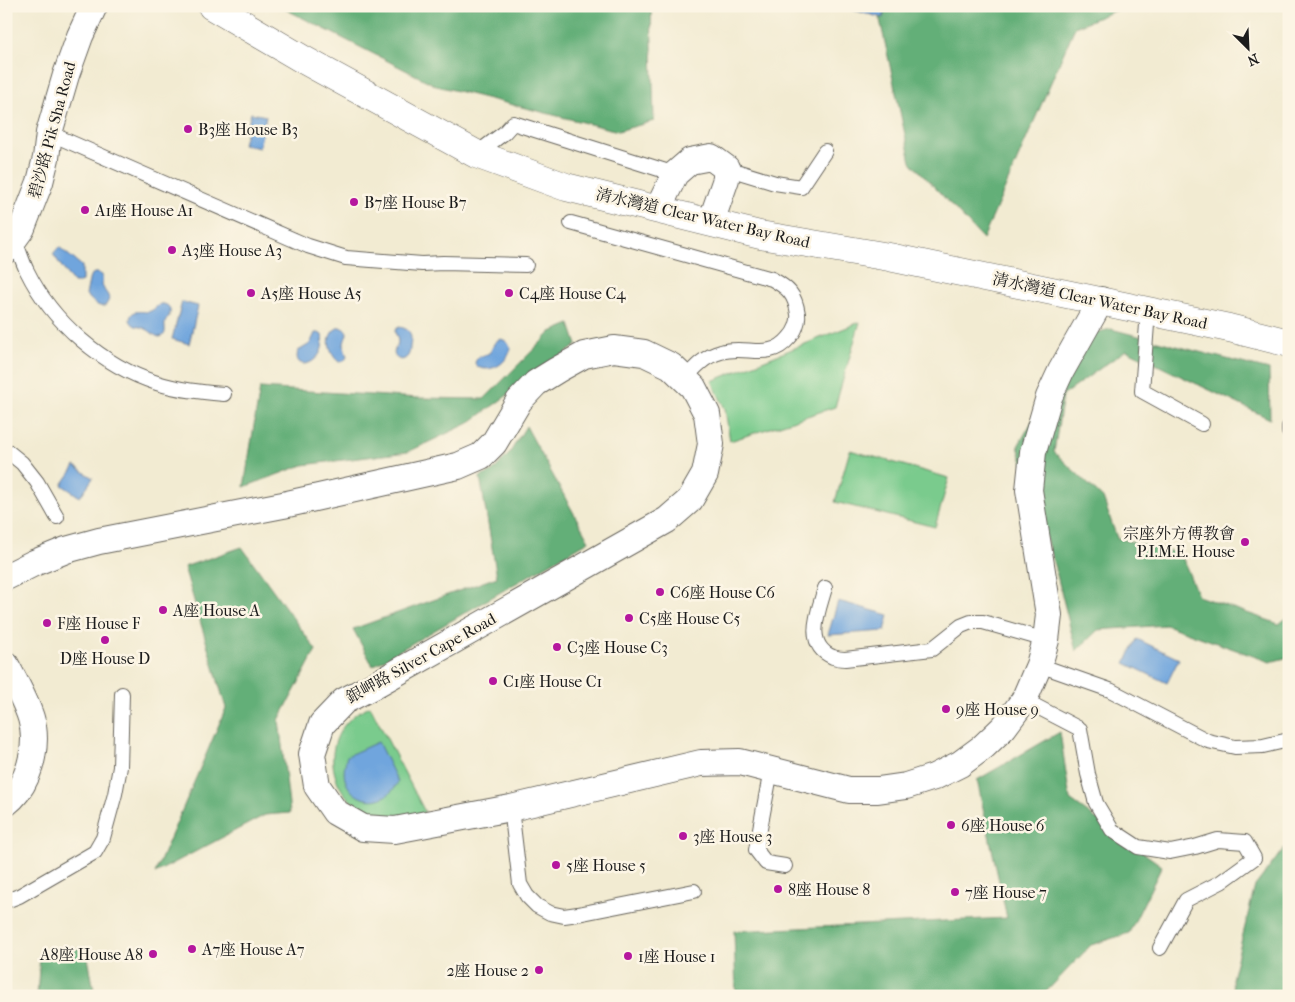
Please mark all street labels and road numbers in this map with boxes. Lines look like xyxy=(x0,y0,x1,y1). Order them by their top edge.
street label: 碧沙路 Pik Sha Road xyxy=(25,59,80,201)
street label: 清水灣道 Clear Water Bay Road xyxy=(594,184,812,252)
street label: 清水灣道 Clear Water Bay Road xyxy=(991,269,1209,333)
street label: 銀岬路 Silver Cape Road xyxy=(343,609,499,707)

